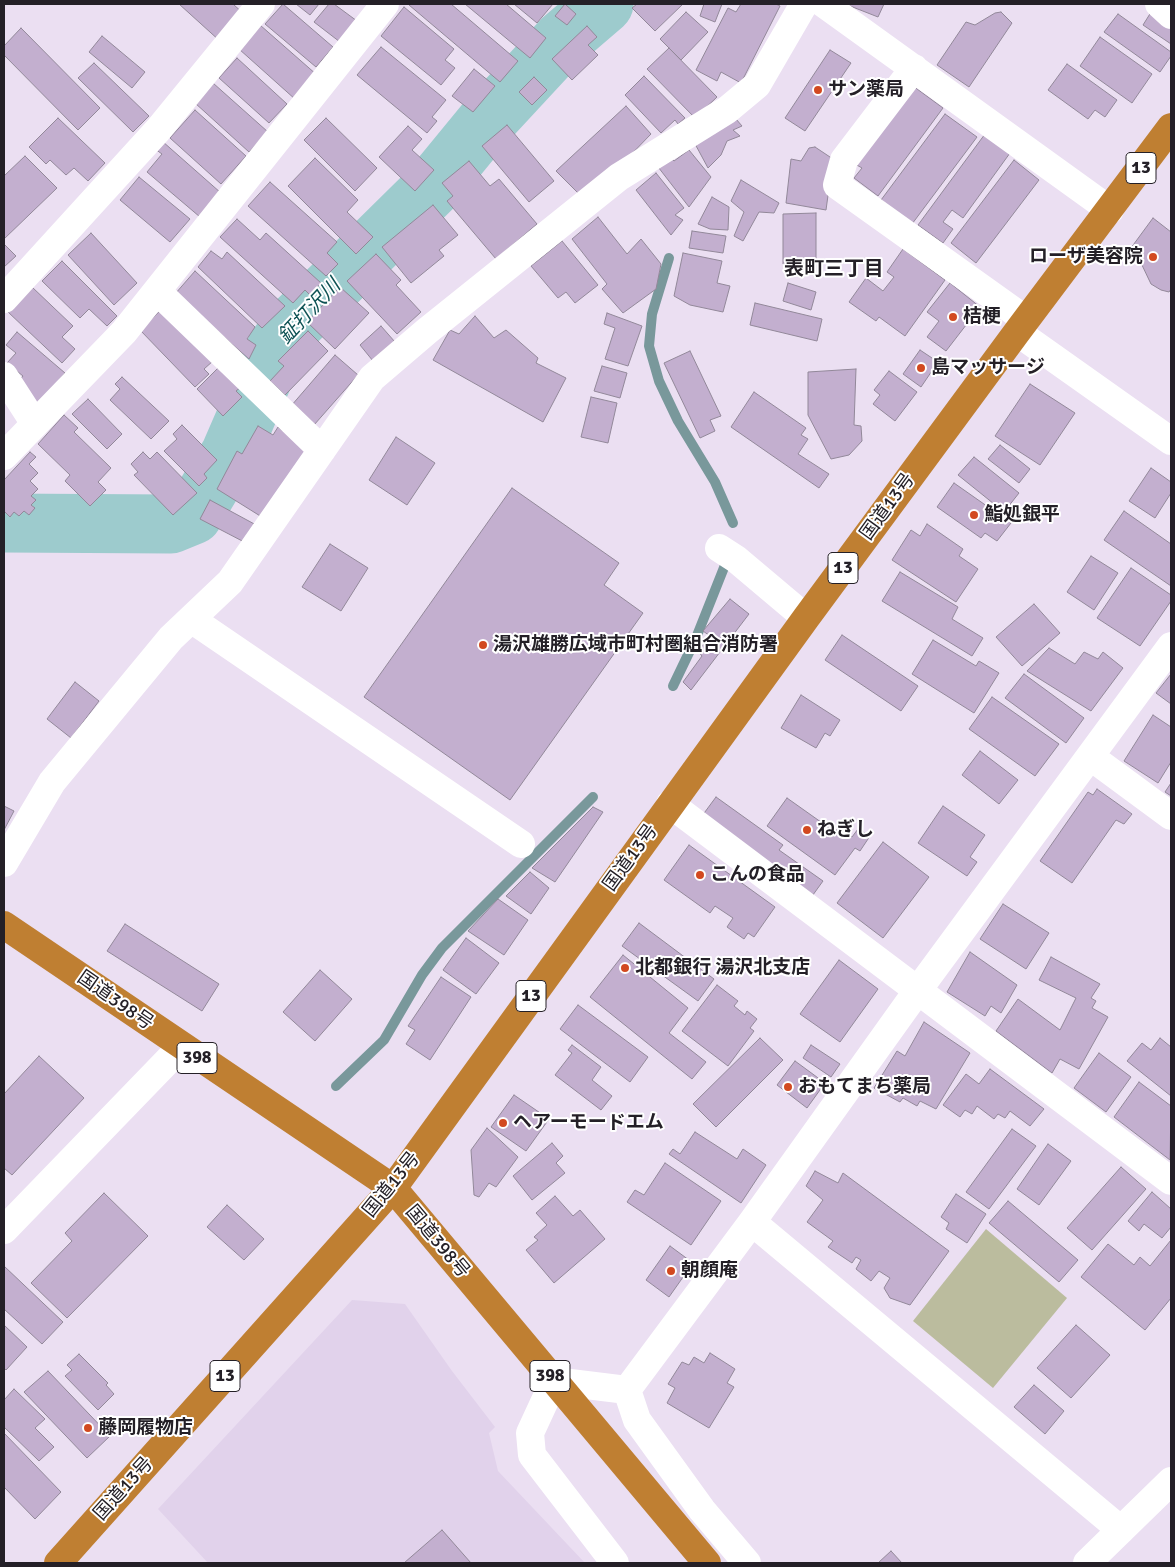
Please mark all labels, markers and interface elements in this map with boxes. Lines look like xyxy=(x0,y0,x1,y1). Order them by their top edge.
place label: サン薬局 xyxy=(828,79,904,101)
marker: サン薬局 xyxy=(812,84,824,96)
road number: 13 xyxy=(1126,152,1156,184)
place label: ローザ美容院 xyxy=(1029,246,1143,268)
marker: ローザ美容院 xyxy=(1147,251,1159,263)
district label: 表町三丁目 xyxy=(784,258,884,282)
water label: 鉦打沢川 xyxy=(274,275,346,349)
place label: 桔梗 xyxy=(963,306,1001,328)
marker: 桔梗 xyxy=(947,311,959,323)
place label: 島マッサージ xyxy=(931,357,1045,379)
marker: 島マッサージ xyxy=(915,362,927,374)
street label: 国道13号 xyxy=(856,469,920,545)
place label: 鮨処銀平 xyxy=(984,504,1060,526)
marker: 鮨処銀平 xyxy=(968,509,980,521)
road number: 13 xyxy=(828,552,858,584)
place label: 湯沢雄勝広域市町村圏組合消防署 xyxy=(493,634,778,656)
marker: 湯沢雄勝広域市町村圏組合消防署 xyxy=(477,639,489,651)
place label: ねぎし xyxy=(817,819,874,841)
street label: 国道13号 xyxy=(599,820,663,896)
marker: ねぎし xyxy=(801,824,813,836)
place label: こんの食品 xyxy=(710,864,805,886)
marker: こんの食品 xyxy=(694,869,706,881)
place label: 北都銀行 湯沢北支店 xyxy=(635,957,810,979)
marker: 北都銀行 湯沢北支店 xyxy=(619,962,631,974)
street label: 国道398号 xyxy=(73,966,157,1036)
road number: 13 xyxy=(516,980,546,1011)
road number: 398 xyxy=(177,1042,217,1074)
place label: おもてまち薬局 xyxy=(798,1076,931,1098)
marker: おもてまち薬局 xyxy=(782,1081,794,1093)
place label: ヘアーモードエム xyxy=(513,1112,664,1134)
marker: ヘアーモードエム xyxy=(497,1117,509,1129)
street label: 国道13号 xyxy=(359,1148,425,1222)
street label: 国道398号 xyxy=(400,1201,474,1283)
place label: 朝顔庵 xyxy=(681,1260,738,1282)
marker: 朝顔庵 xyxy=(665,1265,677,1277)
road number: 13 xyxy=(210,1360,240,1392)
road number: 398 xyxy=(530,1360,570,1392)
place label: 藤岡履物店 xyxy=(98,1417,193,1439)
marker: 藤岡履物店 xyxy=(82,1422,94,1434)
street label: 国道13号 xyxy=(90,1453,158,1525)

